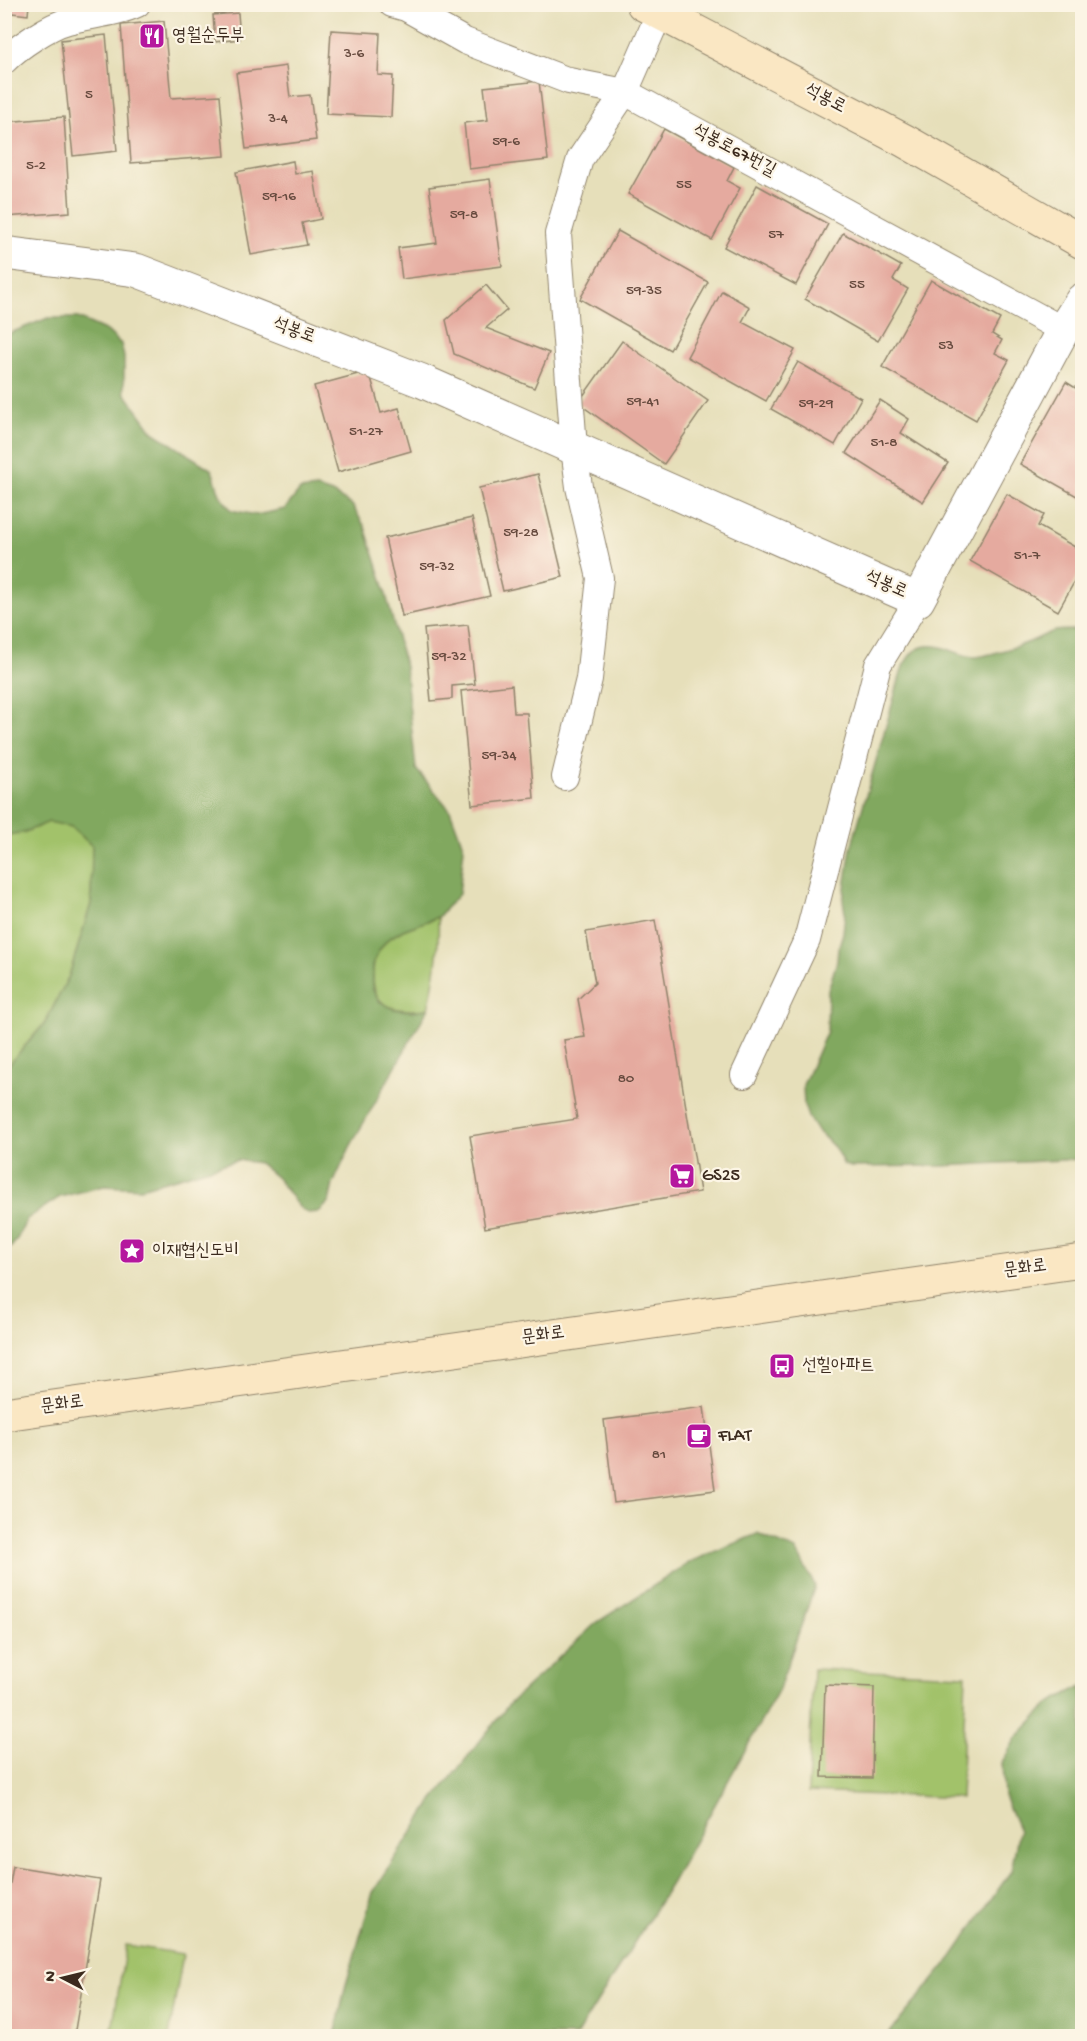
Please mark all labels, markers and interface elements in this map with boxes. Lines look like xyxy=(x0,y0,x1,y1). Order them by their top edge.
restaurant icon: 영월순두부 xyxy=(137,21,167,51)
place label: 영월순두부 xyxy=(172,26,244,47)
house number: 3-6 xyxy=(343,45,364,63)
street label: 석봉로 xyxy=(801,80,849,118)
house number: 5 xyxy=(85,86,93,104)
house number: 3-4 xyxy=(267,110,288,128)
street label: 석봉로67번길 xyxy=(689,120,780,182)
house number: 59-6 xyxy=(492,133,520,151)
house number: 5-2 xyxy=(26,157,46,175)
house number: 55 xyxy=(676,176,692,194)
house number: 59-16 xyxy=(262,188,296,206)
house number: 59-8 xyxy=(450,206,478,224)
house number: 57 xyxy=(768,226,785,244)
house number: 55 xyxy=(849,276,865,294)
house number: 59-35 xyxy=(626,282,662,300)
street label: 석봉로 xyxy=(270,313,318,349)
house number: 53 xyxy=(938,337,954,355)
house number: 59-41 xyxy=(626,393,660,411)
house number: 59-29 xyxy=(799,395,834,413)
house number: 51-27 xyxy=(349,423,384,441)
house number: 51-8 xyxy=(871,434,897,452)
house number: 59-28 xyxy=(503,524,539,542)
house number: 51-7 xyxy=(1014,547,1041,565)
house number: 59-32 xyxy=(419,558,455,576)
street label: 석봉로 xyxy=(862,567,910,603)
house number: 59-32 xyxy=(431,648,467,666)
house number: 59-34 xyxy=(482,747,517,765)
house number: 80 xyxy=(618,1070,635,1088)
supermarket icon: GS25 xyxy=(667,1161,697,1191)
place label: GS25 xyxy=(702,1166,740,1187)
place icon: 이재협신도비 xyxy=(117,1236,147,1266)
place label: 이재협신도비 xyxy=(152,1241,239,1262)
street label: 문화로 xyxy=(1002,1256,1048,1282)
street label: 문화로 xyxy=(520,1323,566,1349)
bus stop icon: 선힐아파트 xyxy=(767,1351,797,1381)
place label: 선힐아파트 xyxy=(802,1356,874,1377)
street label: 문화로 xyxy=(39,1392,85,1418)
cafe icon: FLAT xyxy=(684,1421,714,1451)
place label: FLAT xyxy=(717,1426,752,1447)
house number: 81 xyxy=(652,1446,666,1464)
north arrow xyxy=(33,1948,93,2008)
text: N xyxy=(42,1970,62,1983)

